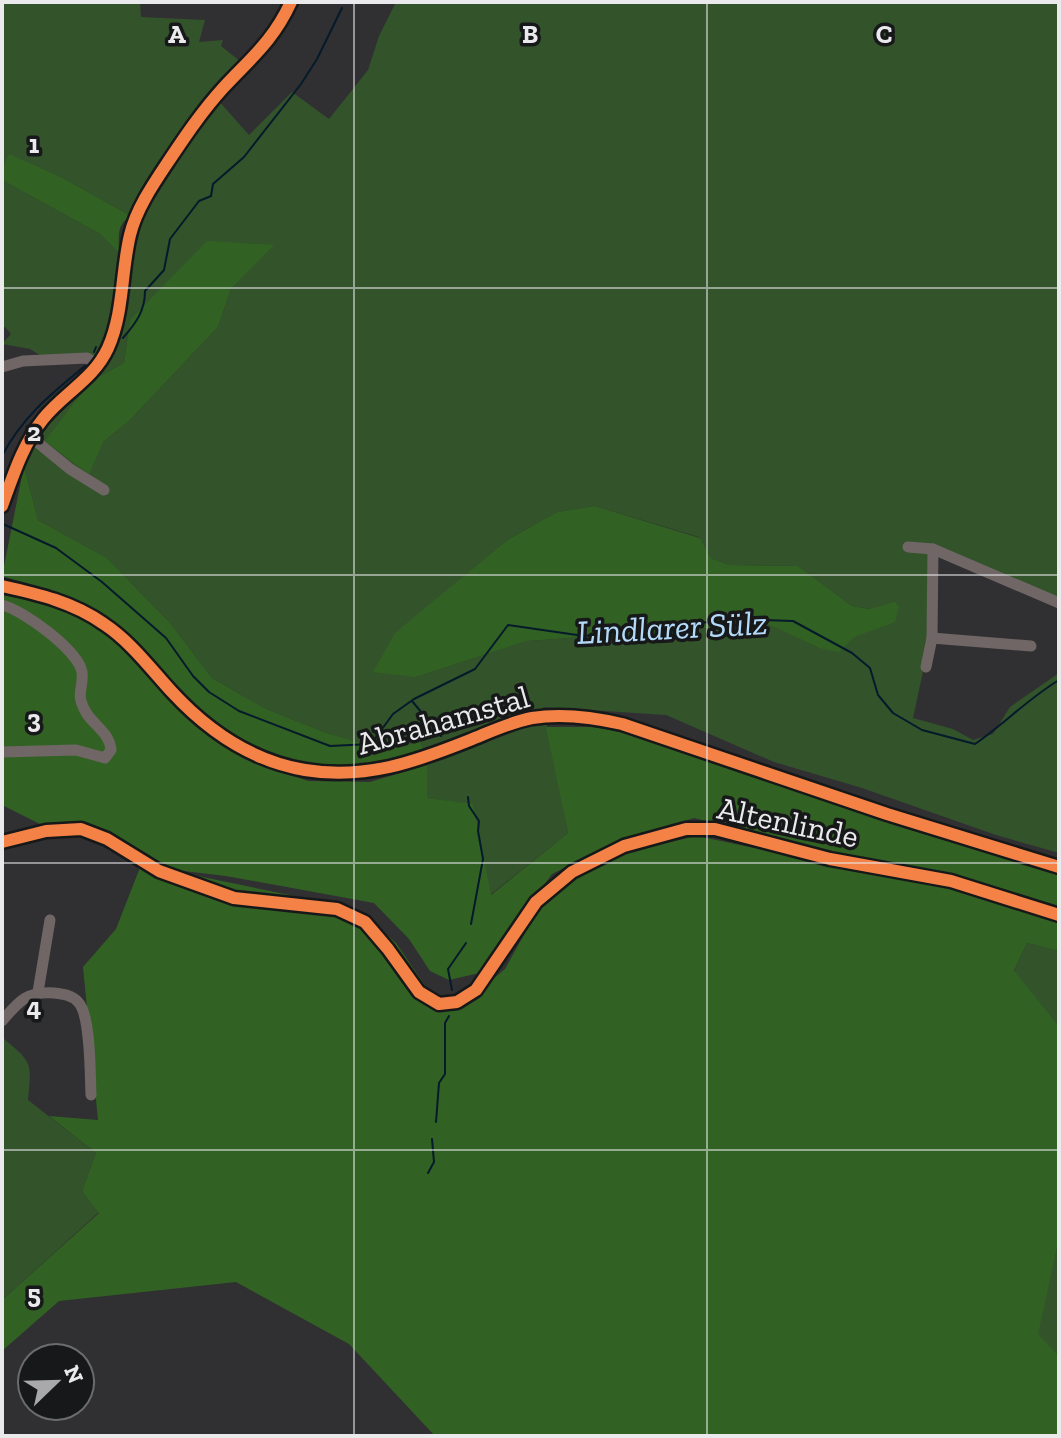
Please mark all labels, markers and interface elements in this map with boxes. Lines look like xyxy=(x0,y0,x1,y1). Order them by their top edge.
text: A xyxy=(168,18,186,50)
text: B xyxy=(522,18,538,50)
text: C xyxy=(876,18,892,50)
text: 1 xyxy=(29,128,40,160)
text: 2 xyxy=(27,416,41,448)
water label: Lindlarer Sülz xyxy=(576,602,768,653)
street label: Abrahamstal xyxy=(352,677,534,763)
text: 3 xyxy=(27,703,41,735)
street label: Altenlinde xyxy=(714,789,862,855)
text: 4 xyxy=(27,991,42,1023)
text: 5 xyxy=(27,1278,41,1310)
north arrow xyxy=(16,1342,96,1422)
text: N xyxy=(58,1361,90,1388)

